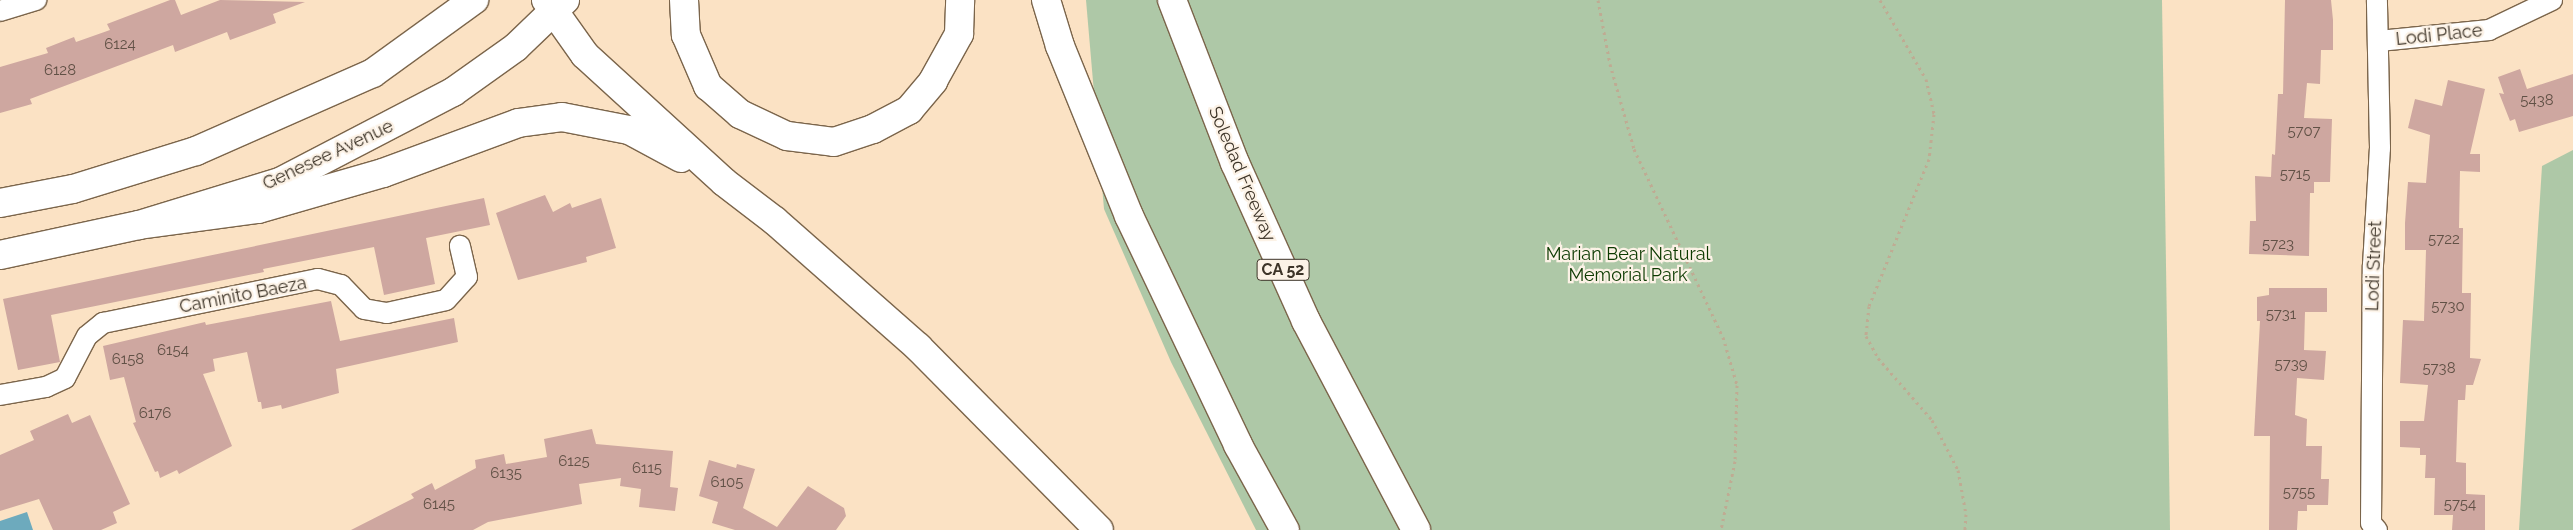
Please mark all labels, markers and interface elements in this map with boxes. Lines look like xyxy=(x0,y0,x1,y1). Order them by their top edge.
street label: Lodi Place xyxy=(2395,20,2483,50)
house number: 6124 xyxy=(104,36,136,54)
house number: 6128 xyxy=(44,62,76,80)
house number: 5438 xyxy=(2520,92,2554,110)
street label: Soledad Freeway xyxy=(1204,103,1280,245)
street label: Genesee Avenue xyxy=(259,115,397,195)
house number: 5707 xyxy=(2287,123,2321,141)
house number: 5715 xyxy=(2280,166,2310,184)
street label: Lodi Street xyxy=(2362,220,2386,312)
house number: 5722 xyxy=(2428,231,2460,249)
house number: 5723 xyxy=(2262,236,2294,254)
park label: Marian Bear Natural Memorial Park xyxy=(1545,244,1711,286)
road number: CA 52 xyxy=(1256,256,1310,284)
street label: Caminito Baeza xyxy=(178,272,308,318)
house number: 5730 xyxy=(2431,298,2465,316)
house number: 5731 xyxy=(2266,306,2296,324)
house number: 6154 xyxy=(157,342,189,360)
house number: 6158 xyxy=(112,351,144,369)
house number: 5739 xyxy=(2275,356,2307,374)
house number: 5738 xyxy=(2422,360,2456,378)
house number: 6176 xyxy=(139,405,171,423)
house number: 6125 xyxy=(558,453,590,471)
house number: 6115 xyxy=(632,460,662,478)
house number: 6135 xyxy=(490,465,522,483)
house number: 6105 xyxy=(711,474,743,492)
house number: 5755 xyxy=(2283,484,2315,502)
house number: 6145 xyxy=(423,496,455,514)
house number: 5754 xyxy=(2444,496,2476,514)

